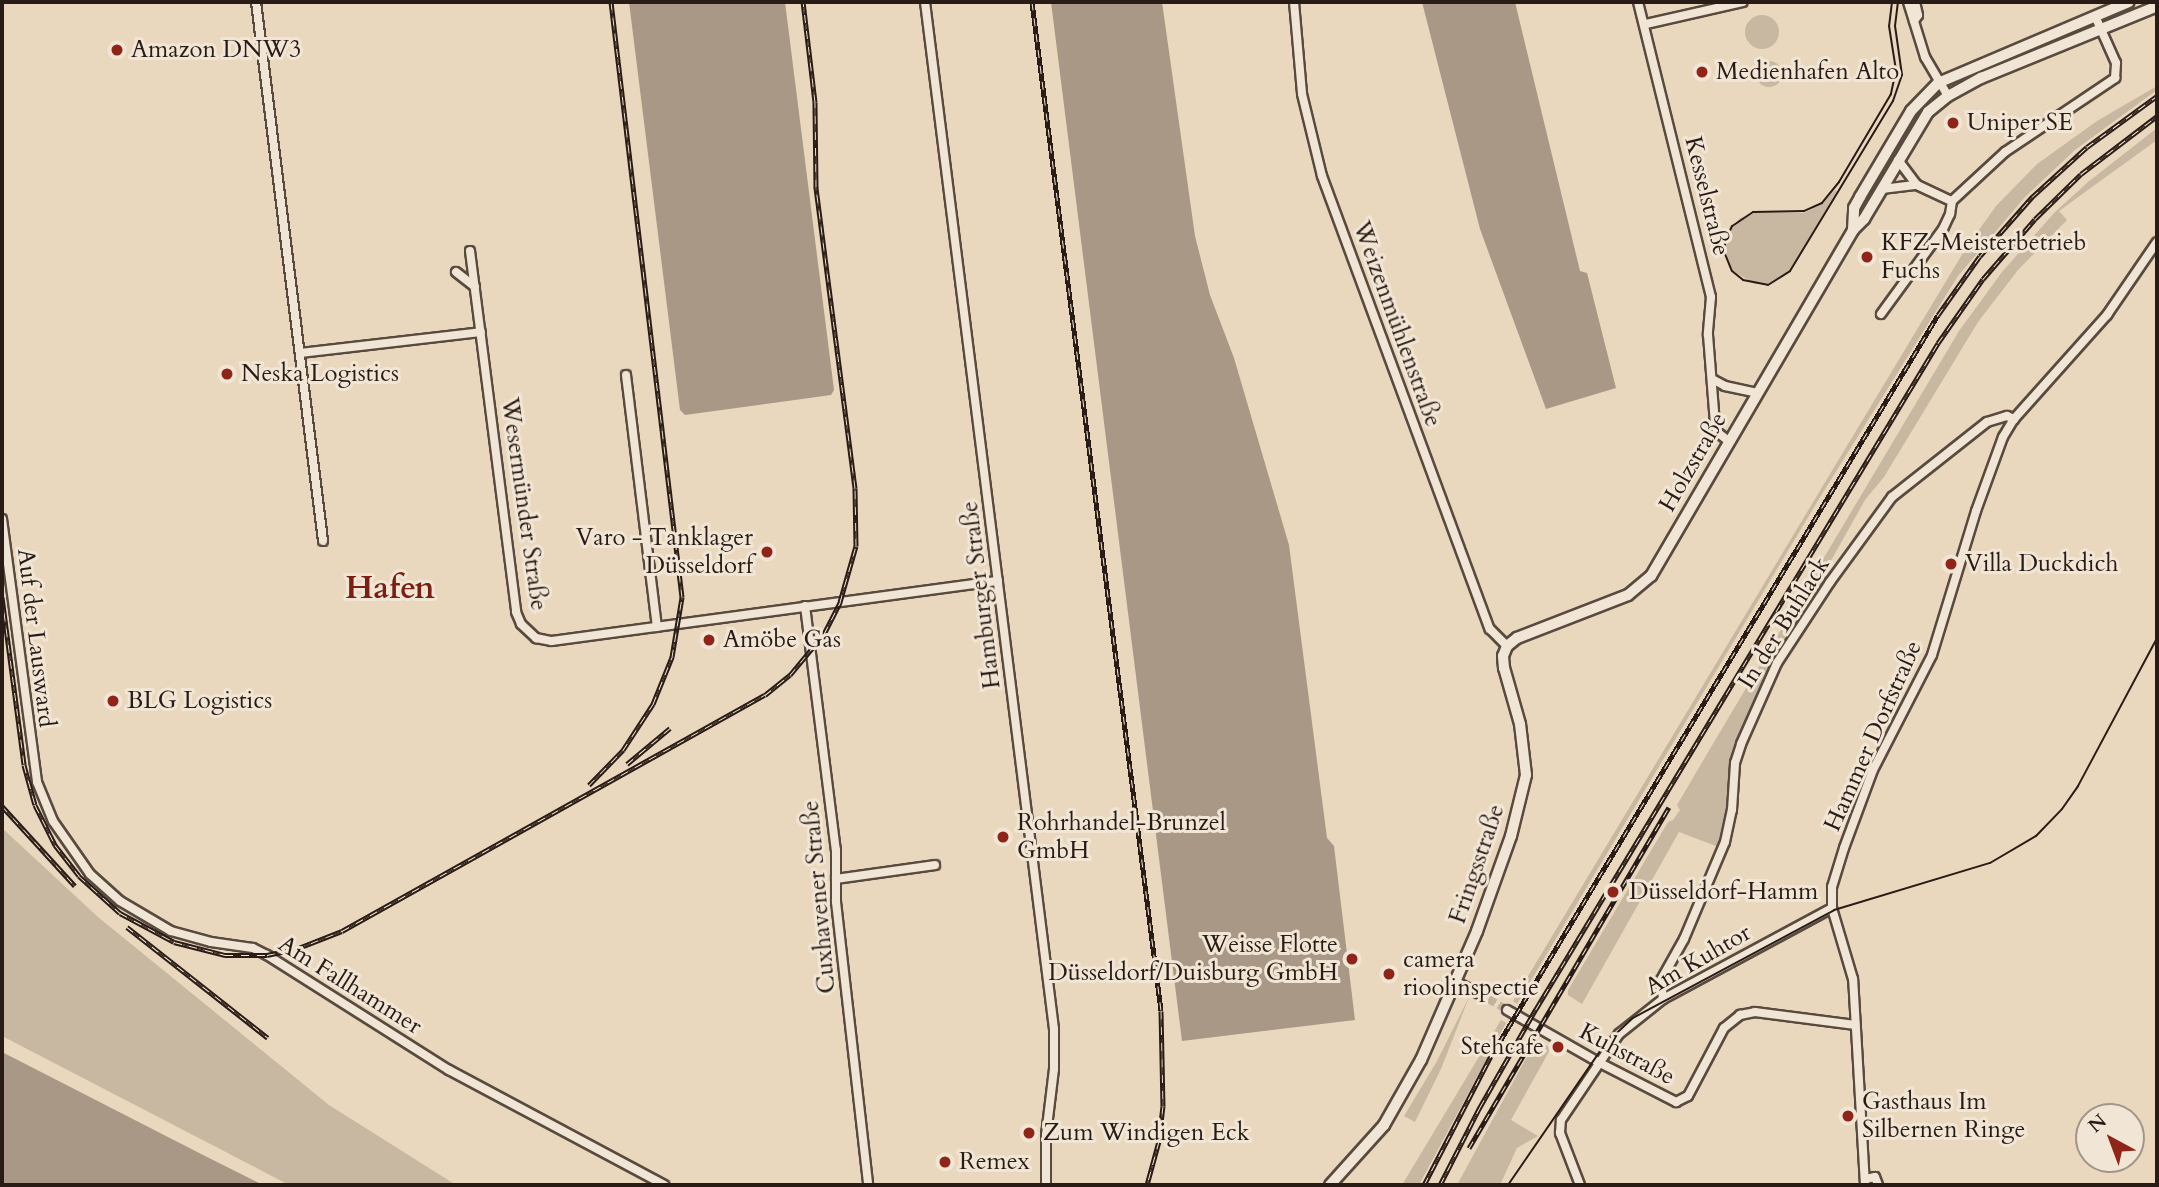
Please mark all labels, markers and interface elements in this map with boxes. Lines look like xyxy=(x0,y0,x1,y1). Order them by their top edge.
place label: Amazon DNW3 xyxy=(131,36,301,64)
marker: Amazon DNW3 xyxy=(109,42,125,58)
place label: Medienhafen Alto xyxy=(1716,58,1899,86)
marker: Medienhafen Alto xyxy=(1694,64,1710,80)
place label: Uniper SE xyxy=(1967,109,2073,137)
marker: Uniper SE xyxy=(1945,115,1961,131)
street label: Kesselstraße xyxy=(1678,133,1736,259)
street label: Weizenmühlenstraße xyxy=(1346,217,1448,431)
place label: KFZ-Meisterbetrieb Fuchs xyxy=(1881,229,2086,285)
marker: KFZ-Meisterbetrieb Fuchs xyxy=(1859,249,1875,265)
place label: Neska Logistics xyxy=(241,360,399,388)
marker: Neska Logistics xyxy=(219,366,235,382)
street label: Wesermünder Straße xyxy=(495,396,553,612)
street label: Holzstraße xyxy=(1653,407,1733,517)
street label: Hamburger Straße xyxy=(955,499,1007,691)
place label: Varo - Tanklager Düsseldorf xyxy=(576,524,753,580)
marker: Varo - Tanklager Düsseldorf xyxy=(759,544,775,560)
street label: Auf der Lausward xyxy=(11,547,61,729)
place label: Villa Duckdich xyxy=(1965,550,2119,578)
street label: In der Buhlack xyxy=(1732,552,1836,694)
marker: Villa Duckdich xyxy=(1943,556,1959,572)
district label: Hafen xyxy=(345,569,435,607)
place label: Amöbe Gas xyxy=(723,626,841,654)
marker: Amöbe Gas xyxy=(701,632,717,648)
street label: Hammer Dorfstraße xyxy=(1818,636,1928,836)
place label: BLG Logistics xyxy=(127,687,272,715)
marker: BLG Logistics xyxy=(105,693,121,709)
street label: Cuxhavener Straße xyxy=(796,799,842,995)
street label: Fringsstraße xyxy=(1443,801,1511,927)
place label: Rohrhandel-Brunzel GmbH xyxy=(1017,809,1226,865)
marker: Rohrhandel-Brunzel GmbH xyxy=(995,829,1011,845)
place label: Düsseldorf-Hamm xyxy=(1629,878,1818,906)
marker: Düsseldorf-Hamm xyxy=(1603,882,1623,902)
street label: Am Kuhtor xyxy=(1640,918,1756,1002)
street label: Am Fallhammer xyxy=(273,929,427,1041)
place label: Weisse Flotte Düsseldorf/Duisburg GmbH xyxy=(1048,931,1338,987)
place label: camera rioolinspectie xyxy=(1403,946,1539,1002)
marker: Weisse Flotte Düsseldorf/Duisburg GmbH xyxy=(1344,951,1360,967)
marker: camera rioolinspectie xyxy=(1381,966,1397,982)
street label: Kuhstraße xyxy=(1574,1017,1680,1091)
place label: Stehcafe xyxy=(1461,1033,1544,1061)
marker: Stehcafe xyxy=(1550,1039,1566,1055)
place label: Gasthaus Im Silbernen Ringe xyxy=(1862,1088,2025,1144)
north arrow xyxy=(2075,1103,2145,1173)
marker: Gasthaus Im Silbernen Ringe xyxy=(1840,1108,1856,1124)
text: N xyxy=(2083,1108,2112,1139)
place label: Zum Windigen Eck xyxy=(1043,1119,1249,1147)
marker: Zum Windigen Eck xyxy=(1021,1125,1037,1141)
place label: Remex xyxy=(959,1148,1030,1176)
marker: Remex xyxy=(937,1154,953,1170)

